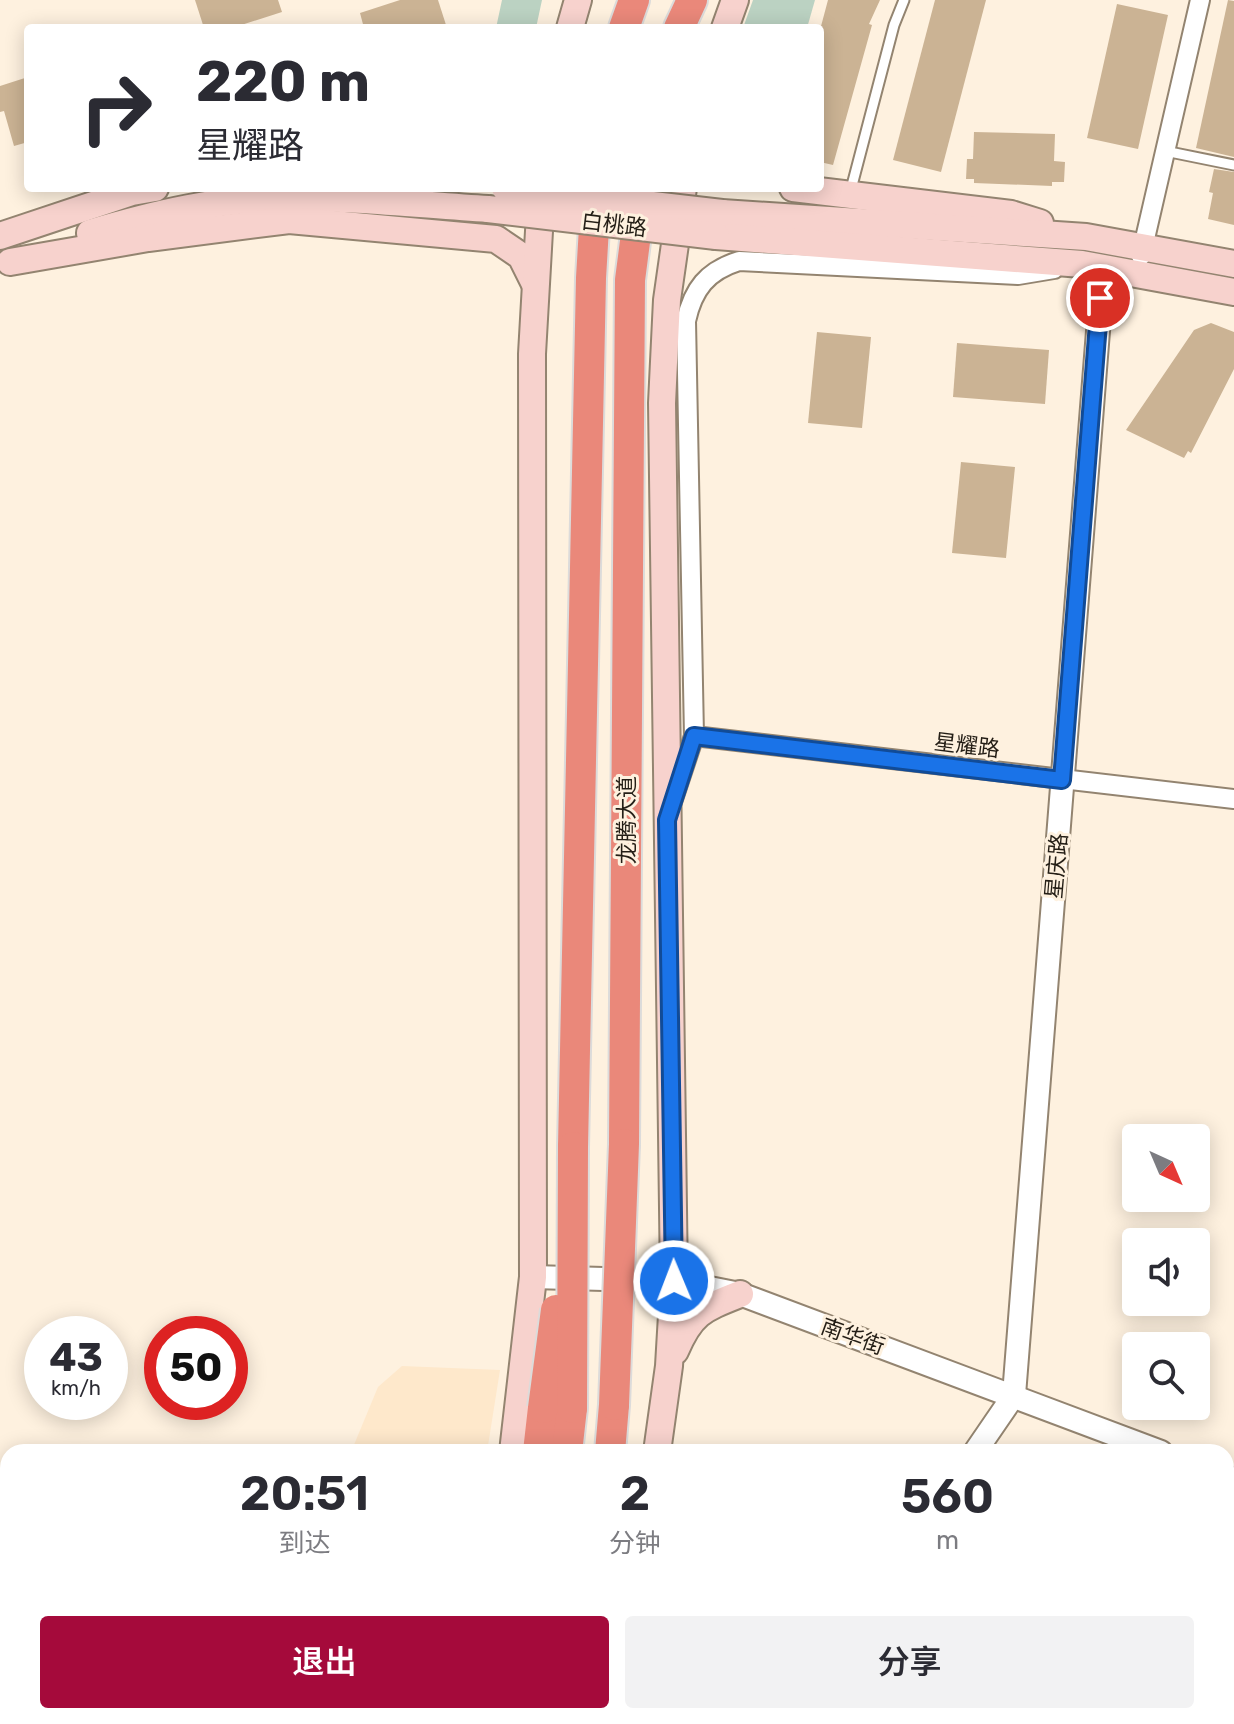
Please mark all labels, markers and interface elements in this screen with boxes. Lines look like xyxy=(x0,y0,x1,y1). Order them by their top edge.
text: 220 m xyxy=(196,49,370,115)
icon: right xyxy=(64,56,168,160)
text: 星耀路 xyxy=(196,124,304,167)
street label: 白桃路 xyxy=(580,207,648,242)
pin xyxy=(1066,264,1134,332)
icon: arrive xyxy=(1078,276,1122,320)
street label: 星耀路 xyxy=(933,728,1001,763)
street label: 龙腾大道 xyxy=(613,776,640,864)
street label: 星庆路 xyxy=(1040,832,1073,900)
north arrow xyxy=(1122,1124,1210,1212)
map controls xyxy=(1122,1124,1210,1420)
button: sound xyxy=(1122,1228,1210,1316)
position arrow xyxy=(632,1239,716,1323)
street label: 南华街 xyxy=(817,1312,888,1360)
speed limit sign: 50 xyxy=(144,1316,248,1420)
button: search xyxy=(1122,1332,1210,1420)
text: 43 xyxy=(49,1334,103,1381)
text: km/h xyxy=(51,1376,101,1400)
text: 20:51 xyxy=(240,1465,369,1522)
text: 2 xyxy=(620,1465,650,1522)
text: 560 xyxy=(901,1468,994,1525)
text: m xyxy=(936,1525,959,1556)
text: 到达 xyxy=(278,1528,330,1559)
text: 分钟 xyxy=(609,1528,661,1559)
button: 退出 xyxy=(40,1616,609,1708)
button: 分享 xyxy=(625,1616,1194,1708)

